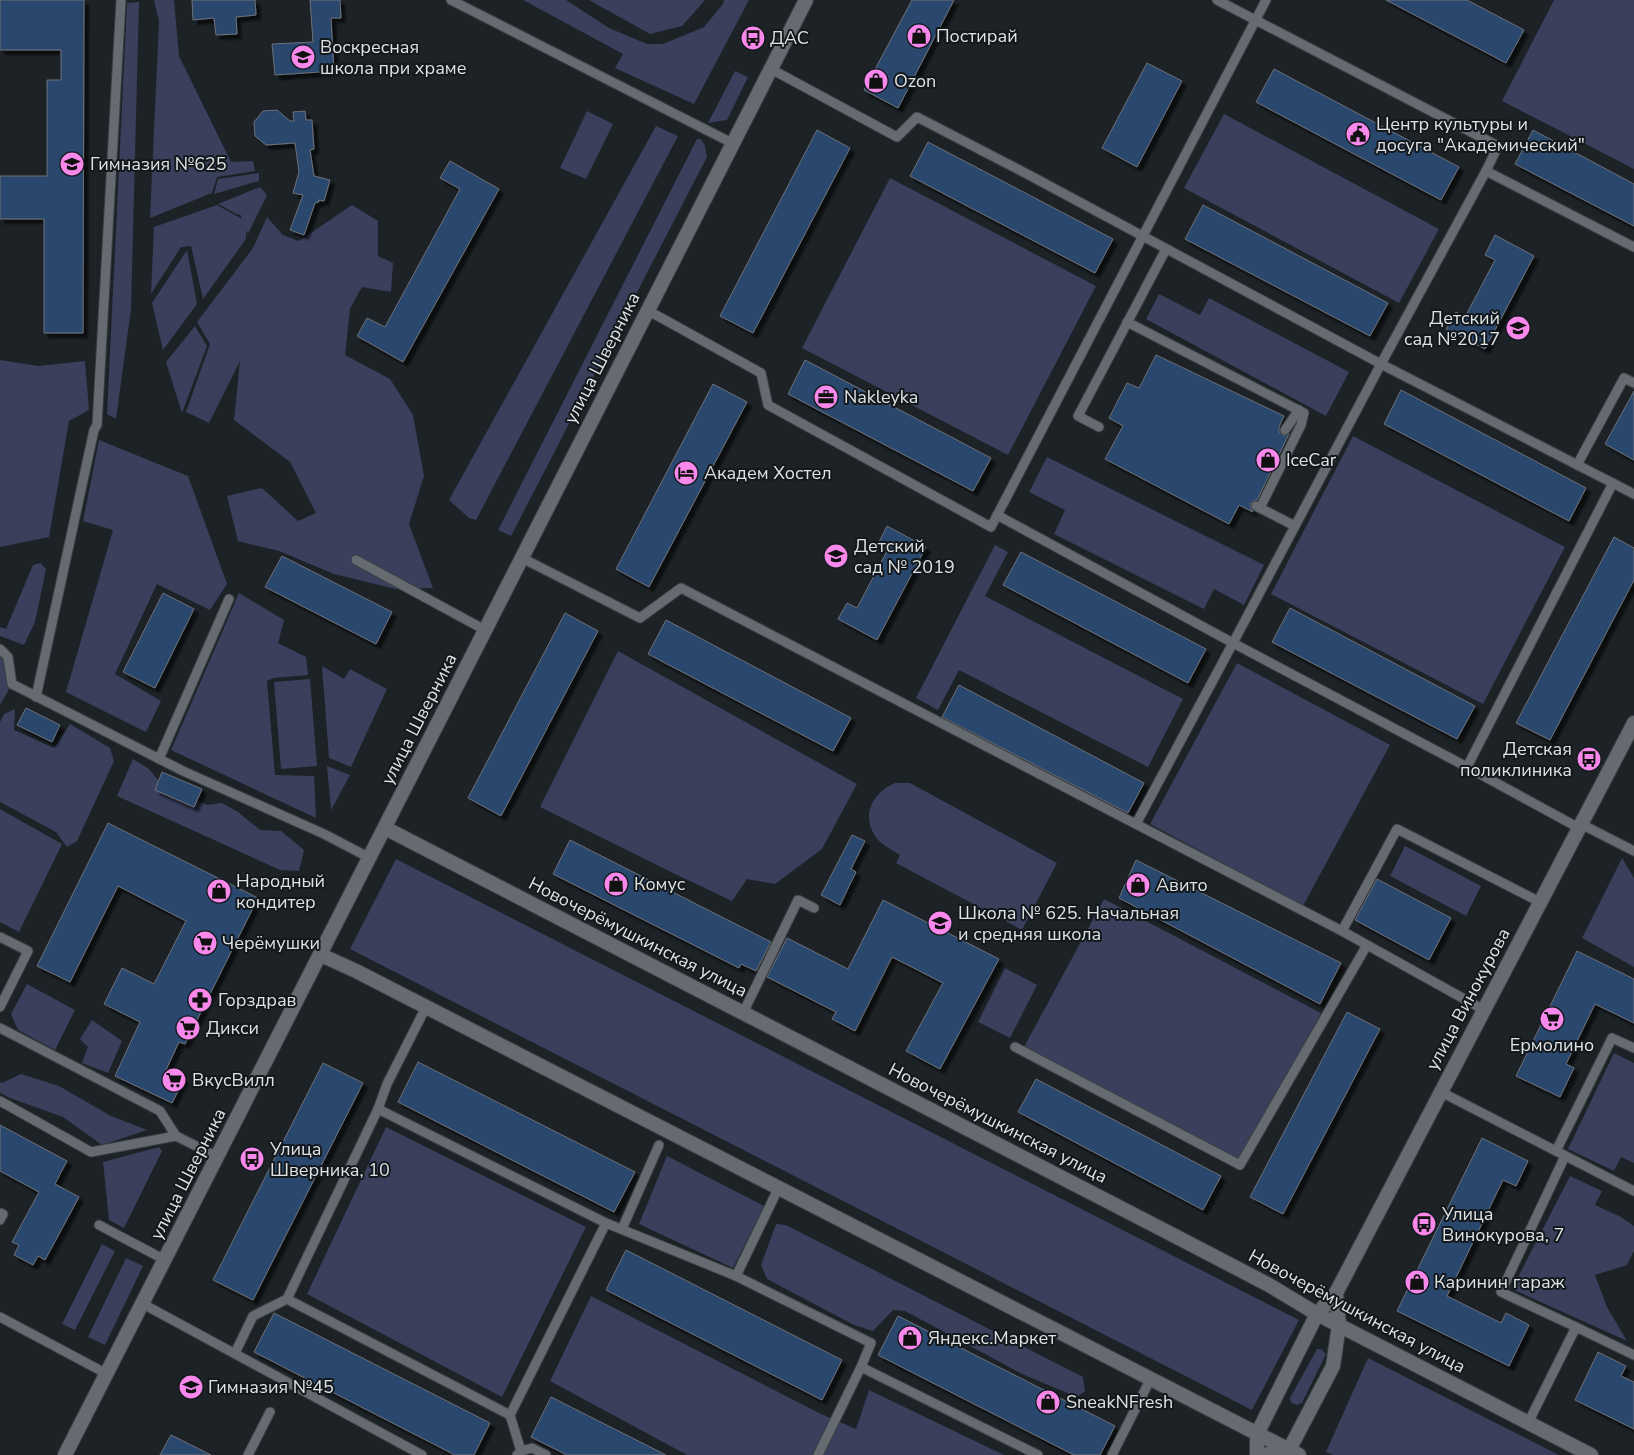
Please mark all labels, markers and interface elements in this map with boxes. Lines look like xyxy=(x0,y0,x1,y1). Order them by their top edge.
shop icon: Постирай xyxy=(906,23,932,49)
place label: Постирай xyxy=(936,24,1018,48)
bus stop icon: ДАС xyxy=(740,25,766,51)
place label: ДАС xyxy=(770,26,809,50)
place label: Воскресная школа при храме xyxy=(320,35,466,80)
school or university icon: Воскресная школа при храме xyxy=(290,44,316,70)
shop icon: Ozon xyxy=(863,68,889,94)
place label: Ozon xyxy=(894,69,936,93)
place label: Центр культуры и досуга "Академический" xyxy=(1376,112,1585,157)
public building icon: Центр культуры и досуга "Академический" xyxy=(1345,121,1371,147)
school or university icon: Гимназия №625 xyxy=(59,151,85,177)
place label: Гимназия №625 xyxy=(90,152,227,176)
street label: улица Шверника xyxy=(559,288,645,428)
place label: Детский сад №2017 xyxy=(1404,306,1500,351)
school or university icon: Детский сад №2017 xyxy=(1505,315,1531,341)
office icon: Nakleyka xyxy=(813,384,839,410)
place label: Nakleyka xyxy=(844,385,918,409)
shop icon: IceCar xyxy=(1255,447,1281,473)
place label: IceCar xyxy=(1286,448,1337,472)
hotel icon: Академ Хостел xyxy=(673,460,699,486)
place label: Академ Хостел xyxy=(704,461,832,485)
place label: Детский сад № 2019 xyxy=(854,534,955,579)
school or university icon: Детский сад № 2019 xyxy=(823,543,849,569)
street label: улица Шверника xyxy=(376,649,462,789)
place label: Детская поликлиника xyxy=(1460,737,1572,782)
bus stop icon: Детская поликлиника xyxy=(1576,746,1602,772)
place label: Народный кондитер xyxy=(236,869,325,914)
street label: Новочерёмушкинская улица xyxy=(525,871,751,1003)
shop icon: Комус xyxy=(603,871,629,897)
place label: Комус xyxy=(634,872,686,896)
shop icon: Авито xyxy=(1125,872,1151,898)
place label: Авито xyxy=(1156,873,1208,897)
shop icon: Народный кондитер xyxy=(206,878,232,904)
place label: Школа № 625. Начальная и средняя школа xyxy=(958,901,1179,946)
school or university icon: Школа № 625. Начальная и средняя школа xyxy=(927,910,953,936)
street label: улица Винокурова xyxy=(1420,924,1516,1074)
supermarket icon: Черёмушки xyxy=(192,930,218,956)
place label: Черёмушки xyxy=(222,931,320,955)
pharmacy icon: Горздрав xyxy=(187,987,213,1013)
place label: Горздрав xyxy=(218,988,297,1012)
supermarket icon: Ермолино xyxy=(1539,1006,1565,1032)
supermarket icon: Дикси xyxy=(175,1015,201,1041)
place label: Дикси xyxy=(206,1016,259,1040)
place label: Ермолино xyxy=(1510,1033,1594,1057)
street label: Новочерёмушкинская улица xyxy=(885,1057,1111,1189)
supermarket icon: ВкусВилл xyxy=(161,1067,187,1093)
place label: ВкусВилл xyxy=(192,1068,275,1092)
street label: улица Шверника xyxy=(145,1104,231,1244)
place label: Улица Шверника, 10 xyxy=(269,1137,390,1182)
bus stop icon: Улица Шверника, 10 xyxy=(239,1146,265,1172)
place label: Улица Винокурова, 7 xyxy=(1441,1202,1564,1247)
bus stop icon: Улица Винокурова, 7 xyxy=(1411,1211,1437,1237)
street label: Новочерёмушкинская улица xyxy=(1244,1243,1470,1379)
shop icon: Каринин гараж xyxy=(1404,1269,1430,1295)
place label: Каринин гараж xyxy=(1434,1270,1566,1294)
shop icon: Яндекс.Маркет xyxy=(897,1325,923,1351)
place label: Яндекс.Маркет xyxy=(928,1326,1056,1350)
school or university icon: Гимназия №45 xyxy=(178,1374,204,1400)
place label: Гимназия №45 xyxy=(208,1375,334,1399)
shop icon: SneakNFresh xyxy=(1035,1389,1061,1415)
place label: SneakNFresh xyxy=(1066,1390,1173,1414)

